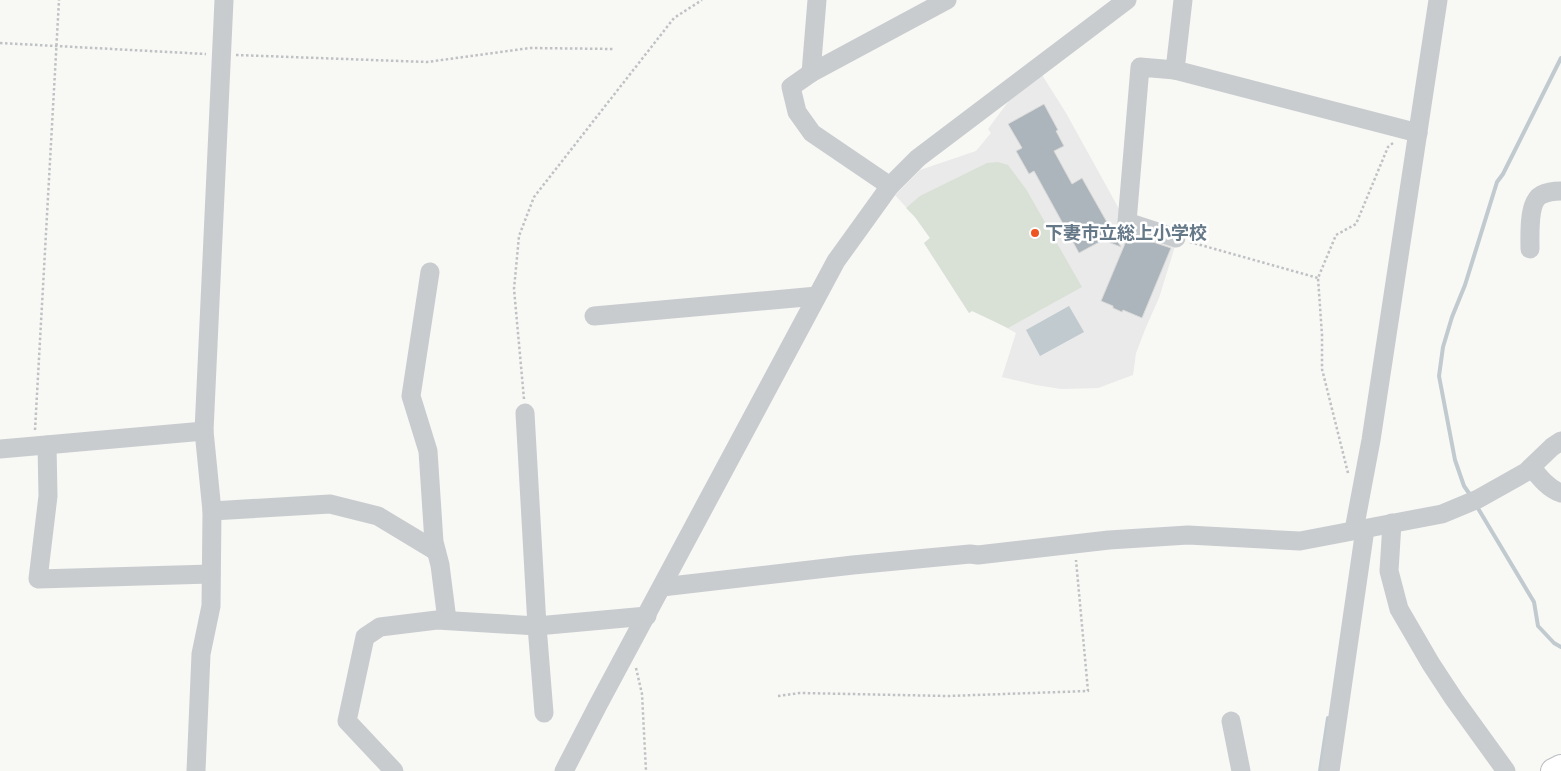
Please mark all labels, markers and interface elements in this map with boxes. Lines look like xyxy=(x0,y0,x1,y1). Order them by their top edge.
place label: 下妻市立総上小学校 xyxy=(1045,221,1207,245)
marker: 下妻市立総上小学校 xyxy=(1029,227,1041,239)

